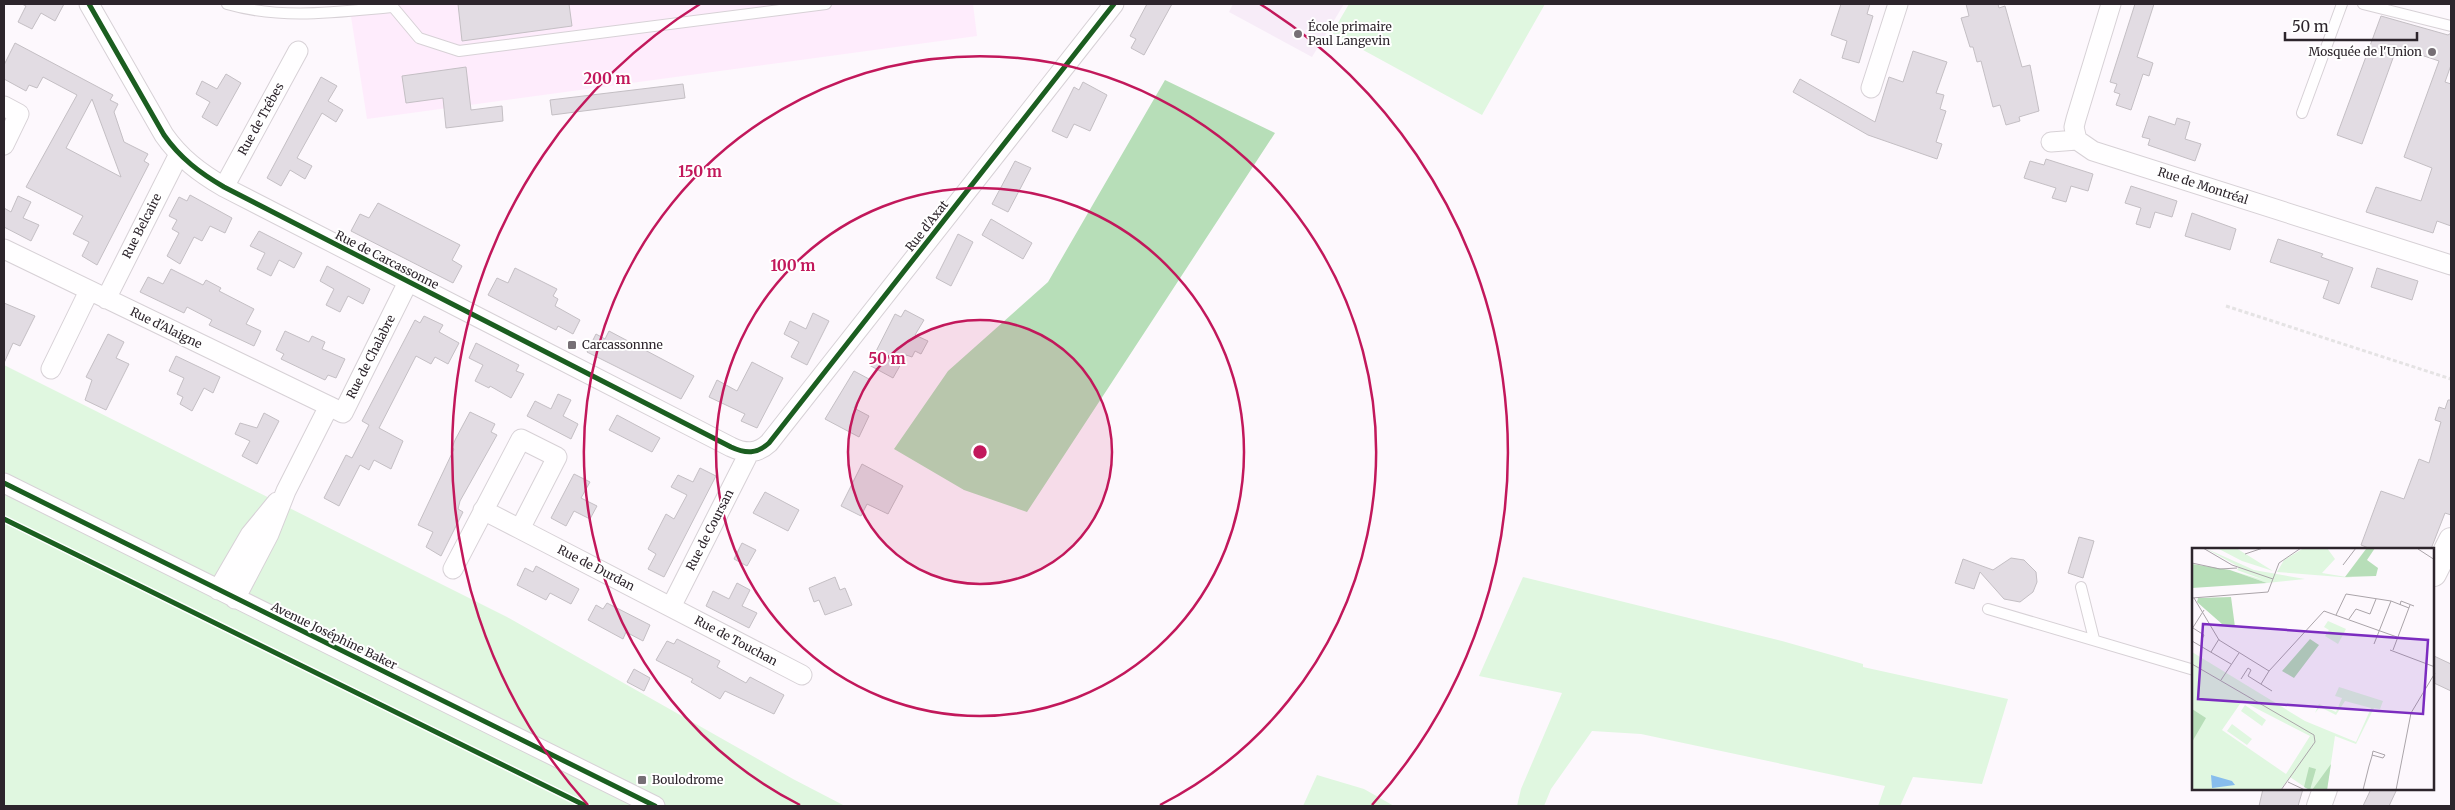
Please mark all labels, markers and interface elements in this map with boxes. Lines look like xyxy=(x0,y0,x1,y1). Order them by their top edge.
scale bar xyxy=(2285,10,2418,42)
text: 50 m xyxy=(2292,17,2329,36)
place label: École primaire Paul Langevin xyxy=(1308,19,1392,48)
marker: École primaire Paul Langevin xyxy=(1292,28,1304,40)
place label: Mosquée de l'Union xyxy=(2308,44,2422,59)
marker: Mosquée de l'Union xyxy=(2426,46,2438,58)
text: 200 m xyxy=(583,69,631,88)
street label: Rue de Trébes xyxy=(234,80,287,158)
text: 150 m xyxy=(678,162,722,181)
street label: Rue de Montréal xyxy=(2156,164,2250,207)
street label: Rue Belcaire xyxy=(119,191,164,261)
street label: Rue d'Axat xyxy=(902,197,951,254)
street label: Rue de Carcassonne xyxy=(333,227,441,292)
text: 100 m xyxy=(771,256,815,275)
street label: Rue d'Alaigne xyxy=(128,304,205,351)
street label: Rue de Chalabre xyxy=(343,312,398,401)
place label: Carcassonnne xyxy=(582,337,663,352)
marker: Carcassonnne xyxy=(566,339,578,351)
text: 50 m xyxy=(868,349,906,368)
centre of rings xyxy=(971,443,989,461)
street label: Rue de Coursan xyxy=(683,487,736,573)
street label: Rue de Durdan xyxy=(555,542,637,593)
inset map xyxy=(2192,548,2435,790)
street label: Avenue Joséphine Baker xyxy=(268,598,400,673)
street label: Rue de Touchan xyxy=(692,612,780,669)
place label: Boulodrome xyxy=(652,772,723,787)
marker: Boulodrome xyxy=(636,774,648,786)

